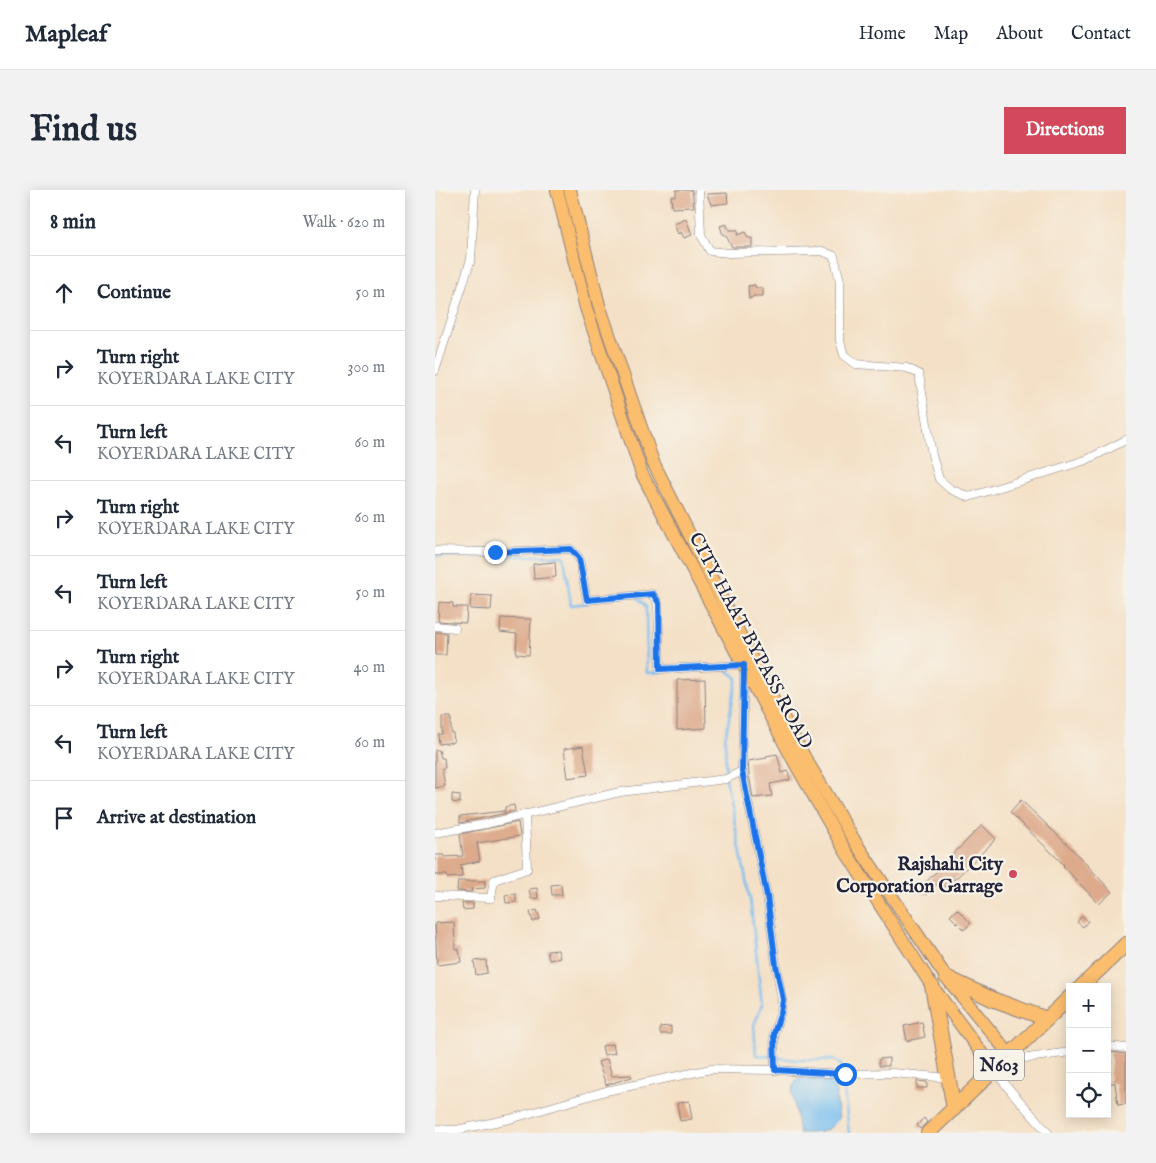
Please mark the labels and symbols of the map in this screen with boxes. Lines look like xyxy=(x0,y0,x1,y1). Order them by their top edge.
street label: CITY HAAT BYPASS ROAD xyxy=(683,529,818,753)
route end xyxy=(484,541,507,564)
place label: Rajshahi City Corporation Garrage xyxy=(836,853,1004,899)
marker: Rajshahi City Corporation Garrage xyxy=(1007,868,1019,880)
road number: N603 xyxy=(974,1050,1024,1080)
route start xyxy=(834,1063,857,1086)

